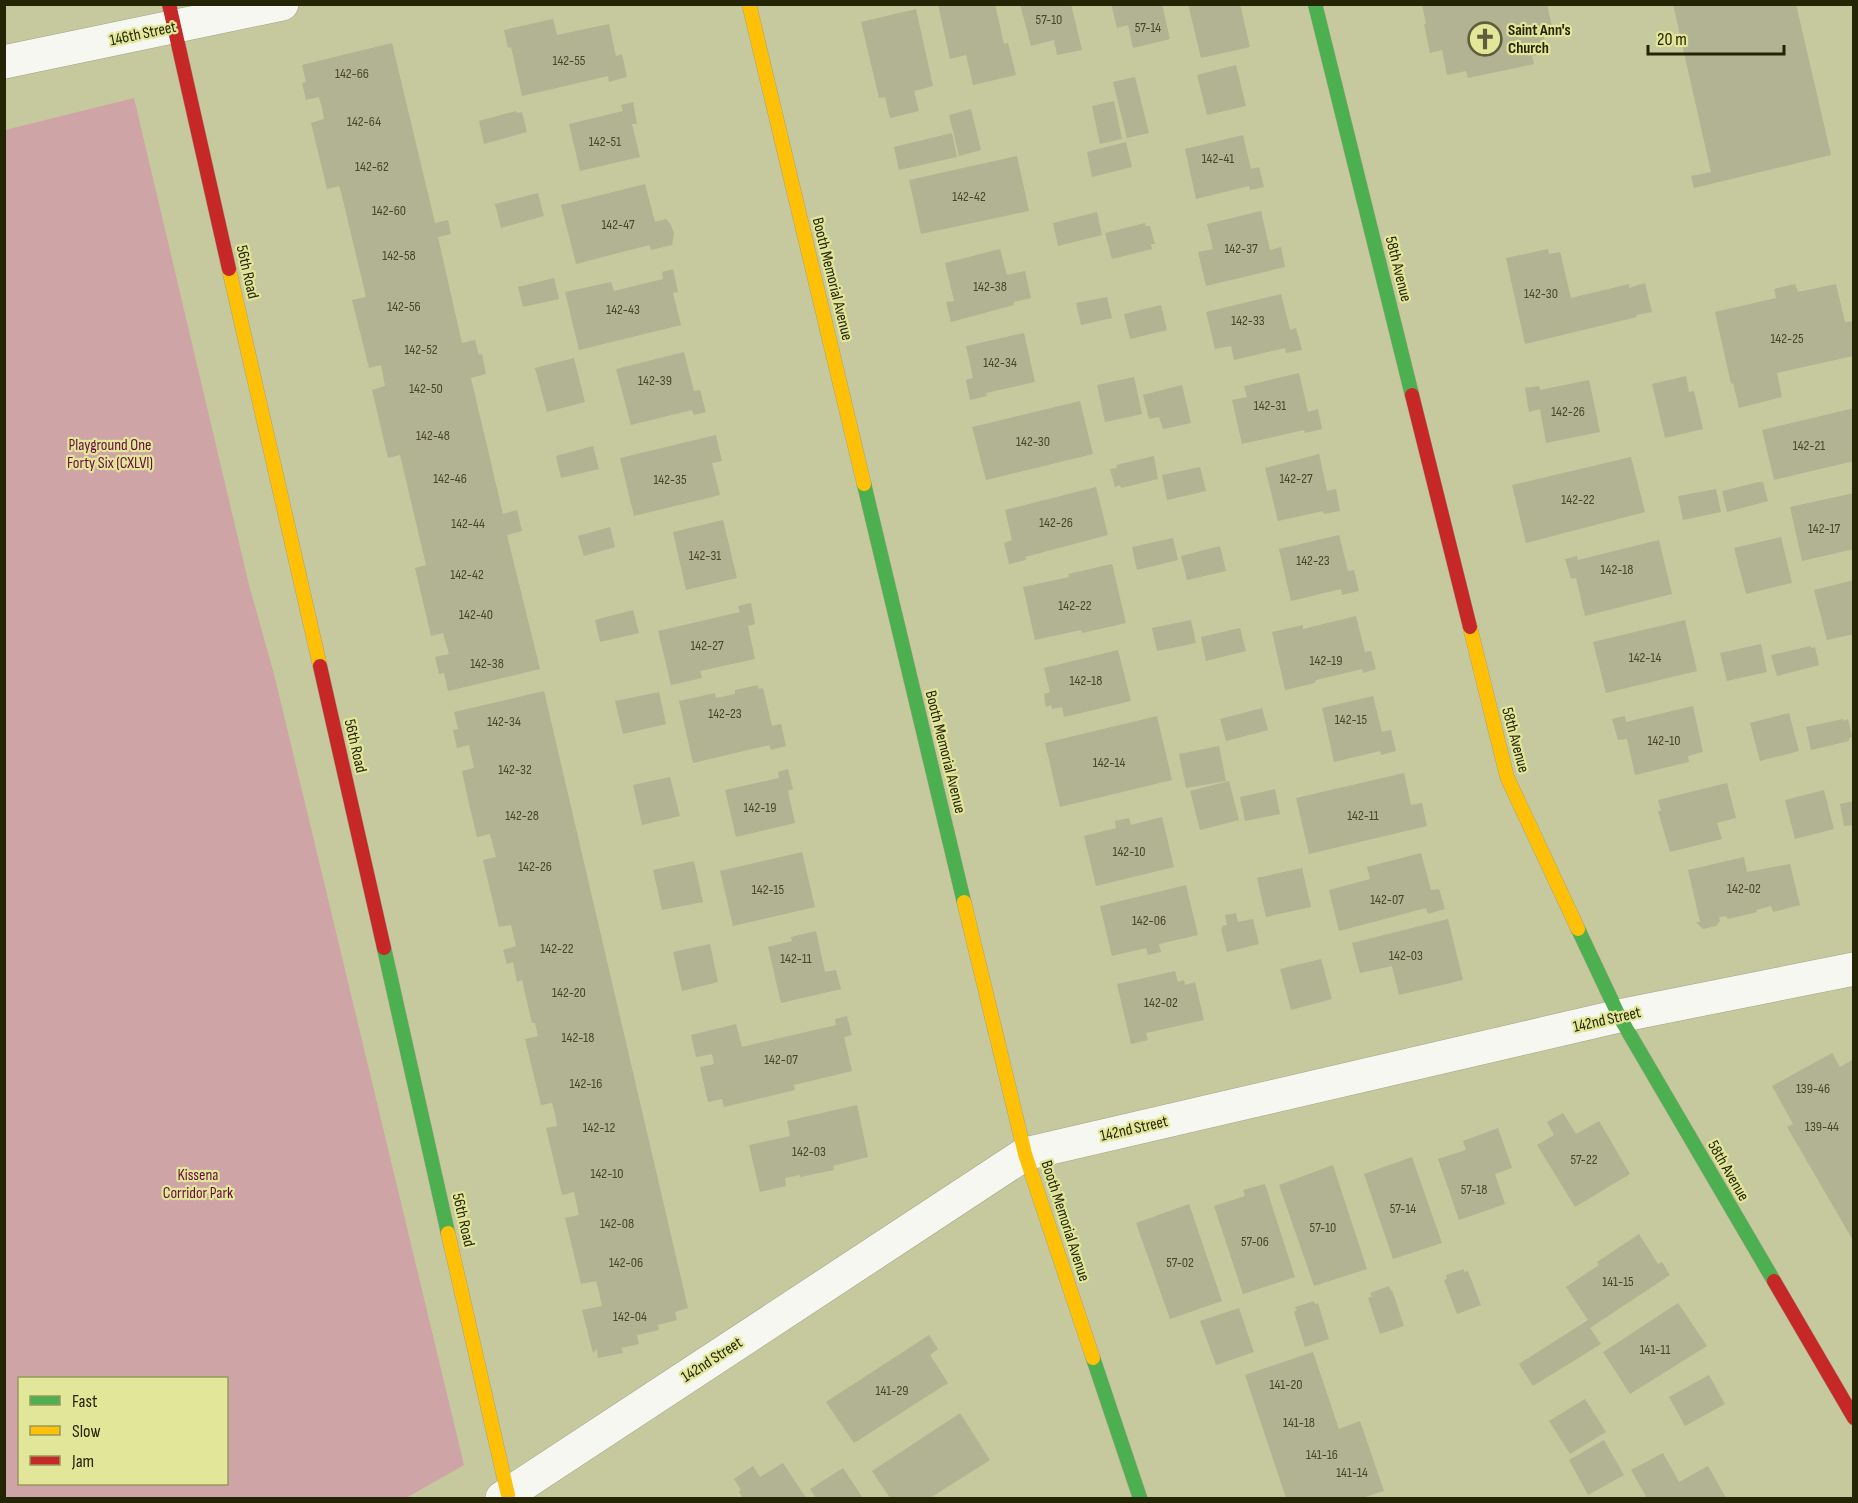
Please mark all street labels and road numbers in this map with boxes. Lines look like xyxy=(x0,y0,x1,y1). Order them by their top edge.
street label: 146th Street xyxy=(108,18,178,50)
street label: Booth Memorial Avenue xyxy=(808,216,856,342)
street label: 58th Avenue xyxy=(1381,234,1415,304)
street label: 56th Road xyxy=(232,243,262,301)
street label: Booth Memorial Avenue xyxy=(921,689,969,815)
street label: 58th Avenue xyxy=(1497,705,1533,775)
street label: 56th Road xyxy=(340,717,370,775)
street label: 142nd Street xyxy=(1571,1003,1643,1037)
street label: 142nd Street xyxy=(1098,1112,1170,1146)
street label: 58th Avenue xyxy=(1703,1137,1753,1205)
street label: Booth Memorial Avenue xyxy=(1037,1158,1093,1284)
street label: 56th Road xyxy=(448,1191,478,1249)
street label: 142nd Street xyxy=(678,1333,746,1387)

